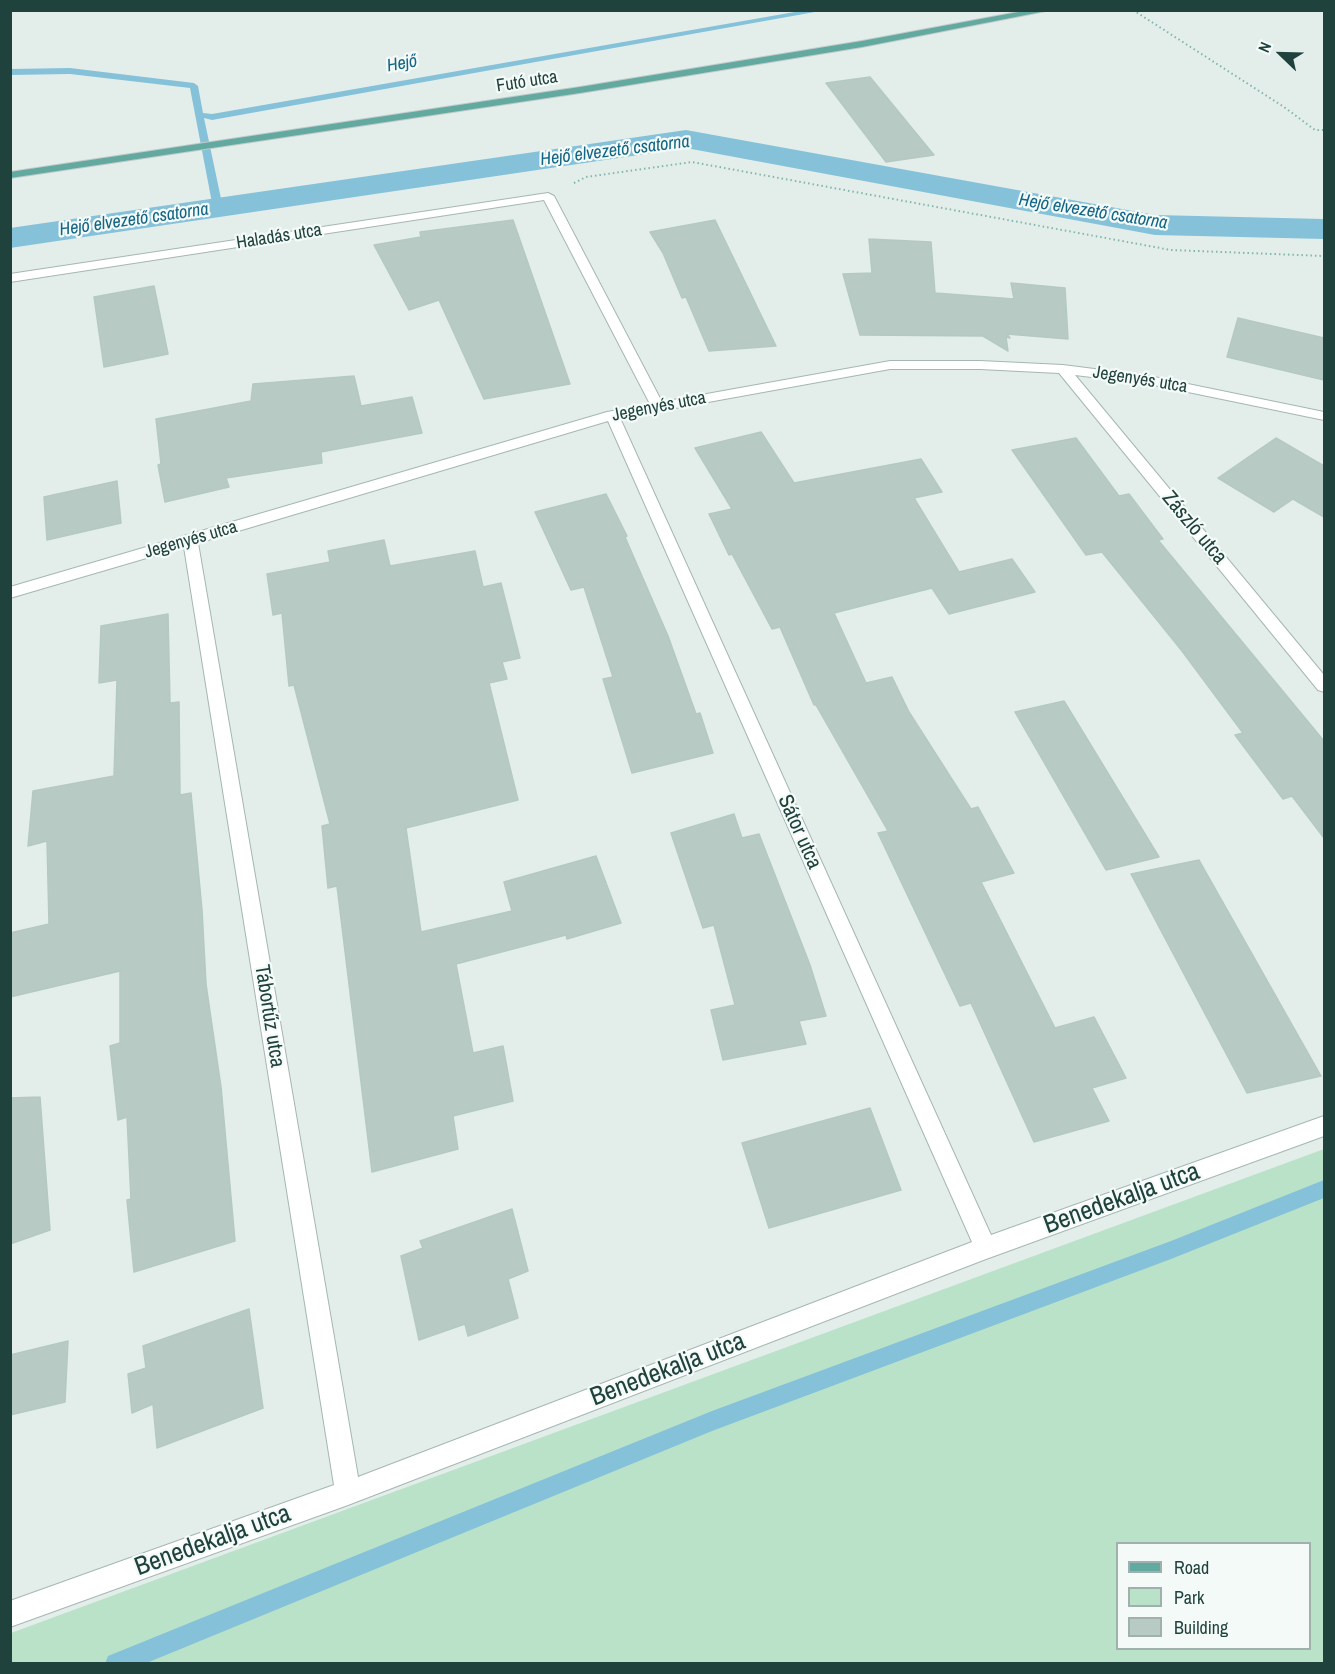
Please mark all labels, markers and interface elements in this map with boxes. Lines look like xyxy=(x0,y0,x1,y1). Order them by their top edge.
north arrow xyxy=(1251,24,1311,84)
text: N xyxy=(1252,38,1276,56)
water label: Hejő xyxy=(385,51,419,77)
street label: Futó utca xyxy=(495,67,559,97)
water label: Hejő elvezető csatorna xyxy=(539,131,691,171)
water label: Hejő elvezető csatorna xyxy=(1017,190,1169,234)
water label: Hejő elvezető csatorna xyxy=(58,199,210,241)
street label: Haladás utca xyxy=(235,220,323,254)
street label: Jegenyés utca xyxy=(1091,362,1189,398)
street label: Jegenyés utca xyxy=(610,387,708,427)
street label: Zászló utca xyxy=(1156,486,1232,570)
street label: Jegenyés utca xyxy=(142,517,240,563)
street label: Sátor utca xyxy=(772,791,826,873)
street label: Tábortűz utca xyxy=(248,963,290,1069)
street label: Benedekalja utca xyxy=(1040,1156,1204,1242)
street label: Benedekalja utca xyxy=(586,1326,750,1414)
street label: Benedekalja utca xyxy=(131,1498,295,1584)
legend xyxy=(1116,1542,1311,1650)
text: Road xyxy=(1174,1555,1209,1580)
text: Park xyxy=(1174,1585,1204,1610)
text: Building xyxy=(1174,1615,1228,1640)

